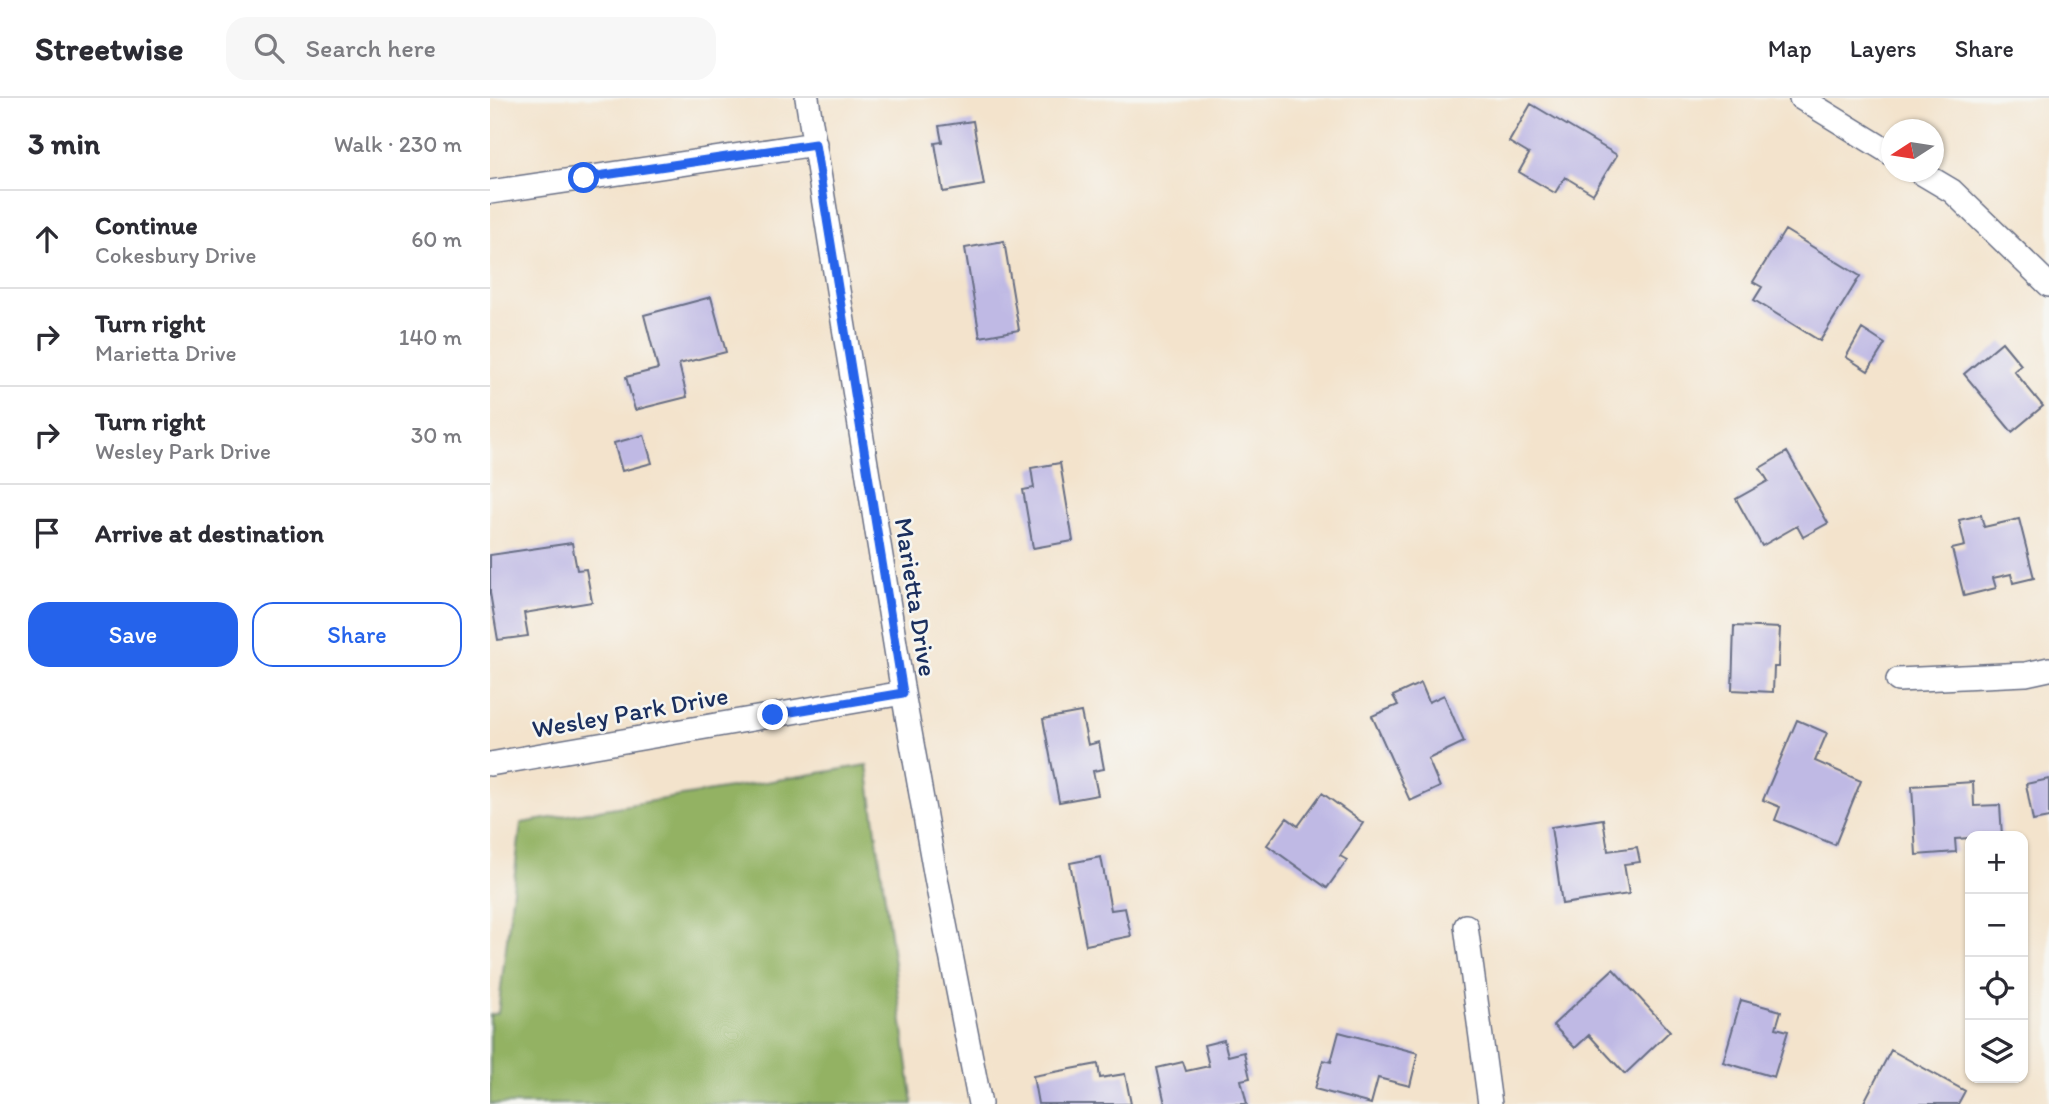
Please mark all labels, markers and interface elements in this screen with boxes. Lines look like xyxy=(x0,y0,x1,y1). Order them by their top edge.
search box xyxy=(226,17,716,80)
text: Streetwise xyxy=(35,29,184,68)
icon: search xyxy=(250,29,288,67)
text: Search here xyxy=(306,32,436,64)
text: Map xyxy=(1768,34,1812,63)
text: Layers xyxy=(1850,34,1917,63)
text: Share xyxy=(1955,34,2014,63)
north arrow xyxy=(1881,119,1944,182)
text: 3 min xyxy=(28,125,100,162)
text: Walk · 230 m xyxy=(334,130,462,158)
route start xyxy=(568,162,599,193)
text: Continue xyxy=(95,209,198,241)
icon: ahead xyxy=(28,220,66,258)
text: 60 m xyxy=(411,225,462,253)
text: Cokesbury Drive xyxy=(95,241,256,269)
text: Turn right xyxy=(95,307,206,339)
icon: right xyxy=(28,318,66,356)
text: 140 m xyxy=(399,323,462,351)
text: Marietta Drive xyxy=(95,339,237,367)
text: Turn right xyxy=(95,405,206,437)
icon: right xyxy=(28,416,66,454)
text: 30 m xyxy=(411,421,462,449)
text: Wesley Park Drive xyxy=(95,437,271,465)
icon: arrive xyxy=(28,514,66,552)
street label: Marietta Drive xyxy=(888,515,944,679)
text: Arrive at destination xyxy=(95,517,324,549)
button: Save xyxy=(28,602,238,667)
button: Share xyxy=(252,602,462,667)
street label: Wesley Park Drive xyxy=(529,679,731,745)
route end xyxy=(757,699,788,730)
map controls xyxy=(1965,831,2028,1083)
button: + xyxy=(1965,831,2028,894)
button: − xyxy=(1965,894,2028,957)
button: locate xyxy=(1965,957,2028,1020)
button: layers xyxy=(1965,1020,2028,1083)

